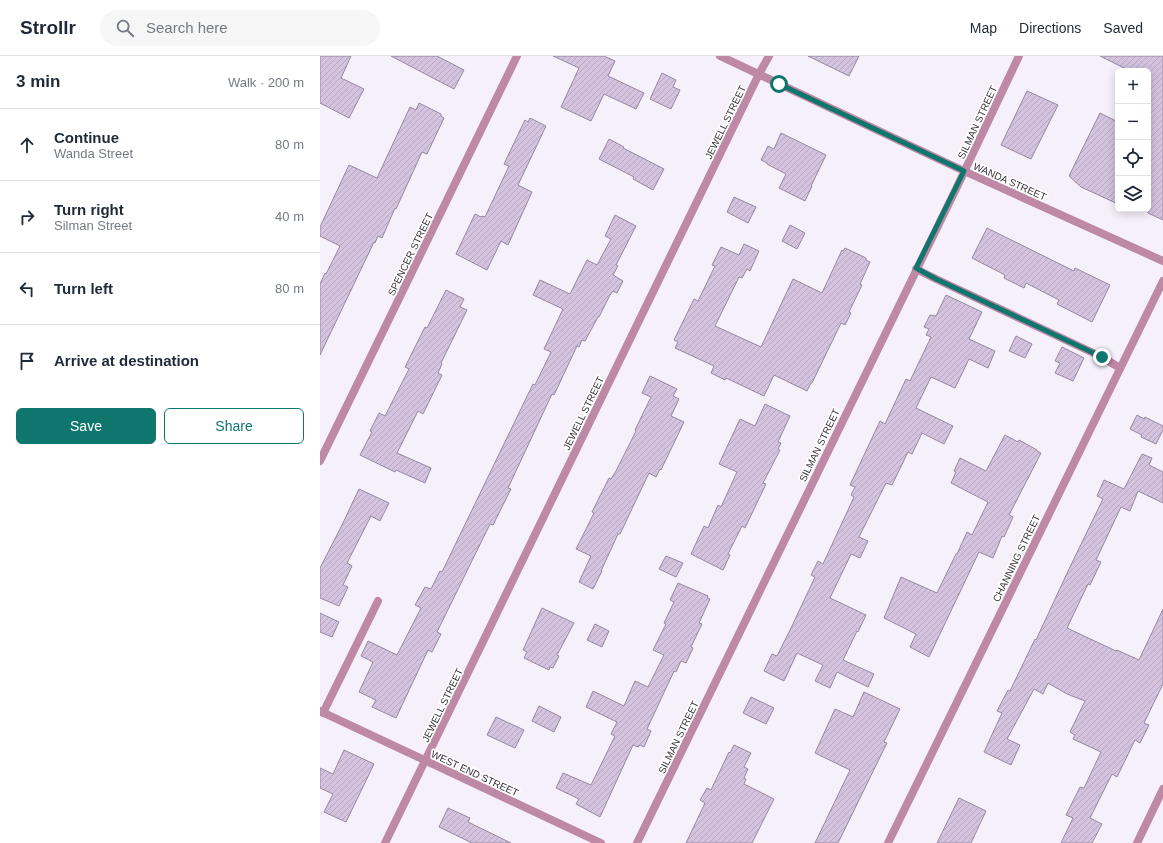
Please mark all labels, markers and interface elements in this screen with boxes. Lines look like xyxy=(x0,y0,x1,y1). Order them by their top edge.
search box xyxy=(100,10,380,46)
text: Strollr xyxy=(20,17,76,38)
icon: search xyxy=(114,17,136,39)
text: Search here xyxy=(146,19,228,36)
text: Map xyxy=(970,20,997,36)
text: Directions xyxy=(1019,20,1081,36)
text: Saved xyxy=(1103,20,1143,36)
map controls xyxy=(1115,68,1151,212)
button: + xyxy=(1115,68,1151,104)
text: 3 min xyxy=(16,72,60,91)
text: Walk · 200 m xyxy=(228,75,304,90)
route start xyxy=(770,75,788,93)
street label: JEWELL STREET xyxy=(703,84,748,161)
street label: SILMAN STREET xyxy=(956,84,999,161)
button: − xyxy=(1115,104,1151,140)
text: Continue xyxy=(54,129,119,146)
icon: ahead xyxy=(16,134,38,156)
text: 80 m xyxy=(275,137,304,152)
button: locate xyxy=(1115,140,1151,176)
text: Wanda Street xyxy=(54,146,133,161)
street label: WANDA STREET xyxy=(972,160,1048,202)
button: layers xyxy=(1115,176,1151,212)
text: Turn right xyxy=(54,201,124,218)
icon: right xyxy=(16,206,38,228)
text: 40 m xyxy=(275,209,304,224)
street label: SPENCER STREET xyxy=(386,211,435,297)
text: Silman Street xyxy=(54,218,132,233)
icon: left xyxy=(16,278,38,300)
text: Turn left xyxy=(54,280,113,297)
text: 80 m xyxy=(275,281,304,296)
route end xyxy=(1093,348,1111,366)
icon: arrive xyxy=(16,350,38,372)
text: Arrive at destination xyxy=(54,352,199,369)
street label: JEWELL STREET xyxy=(561,375,606,452)
street label: SILMAN STREET xyxy=(797,407,842,483)
button: Save xyxy=(16,408,156,444)
button: Share xyxy=(164,408,304,444)
street label: CHANNING STREET xyxy=(991,513,1042,604)
street label: JEWELL STREET xyxy=(420,667,465,744)
street label: SILMAN STREET xyxy=(656,699,701,775)
street label: WEST END STREET xyxy=(429,748,520,798)

